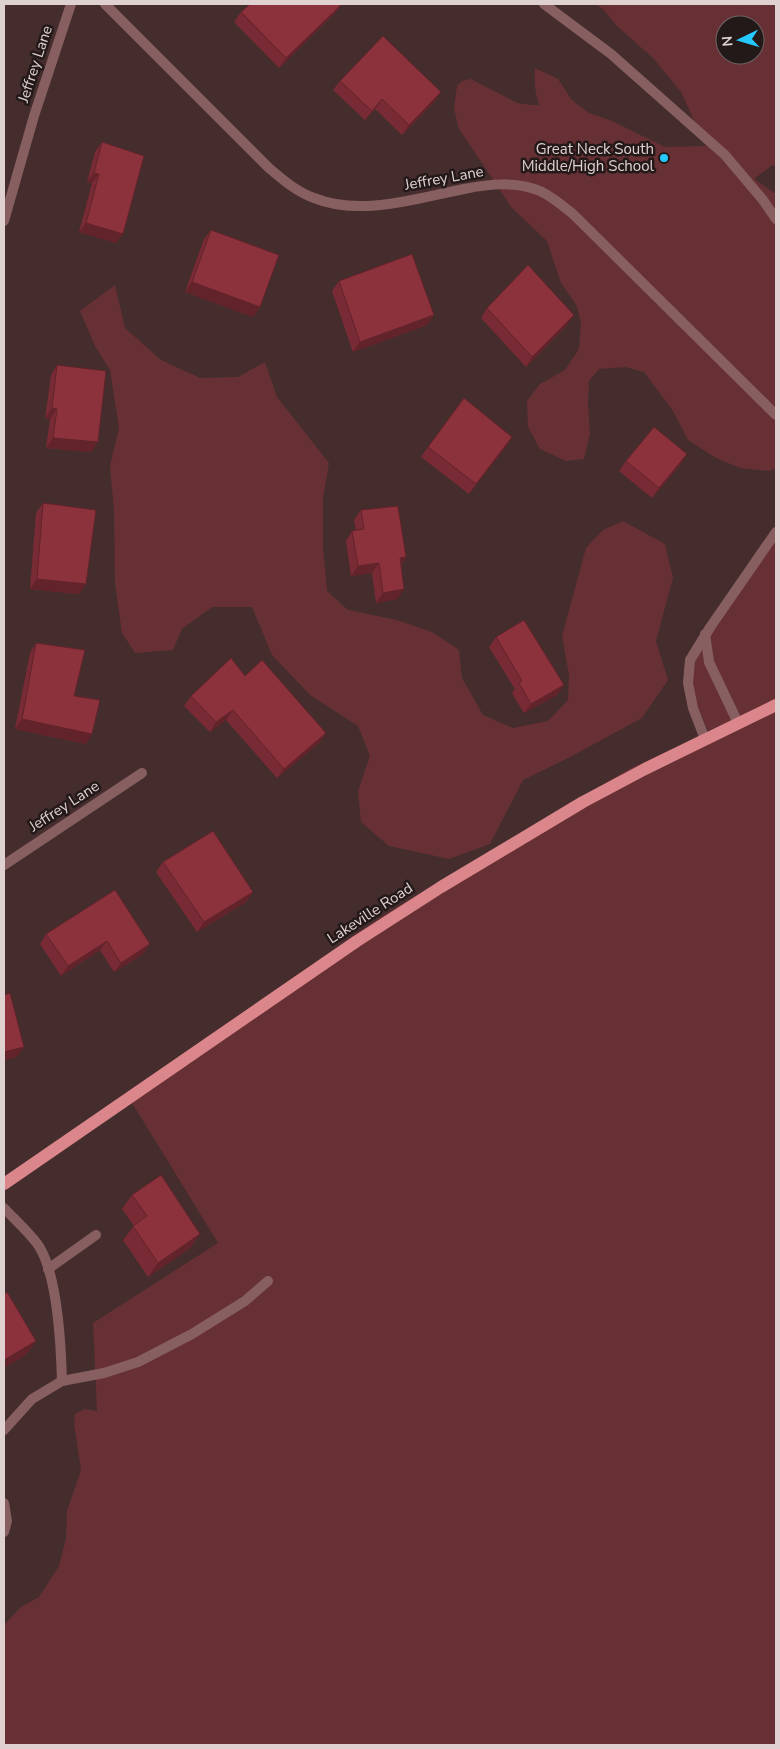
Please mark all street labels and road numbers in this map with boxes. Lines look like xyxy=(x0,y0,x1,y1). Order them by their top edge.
street label: Jeffrey Lane xyxy=(13,23,57,106)
street label: Jeffrey Lane xyxy=(402,161,485,195)
street label: Jeffrey Lane xyxy=(24,776,103,837)
street label: Lakeville Road xyxy=(323,878,417,948)

